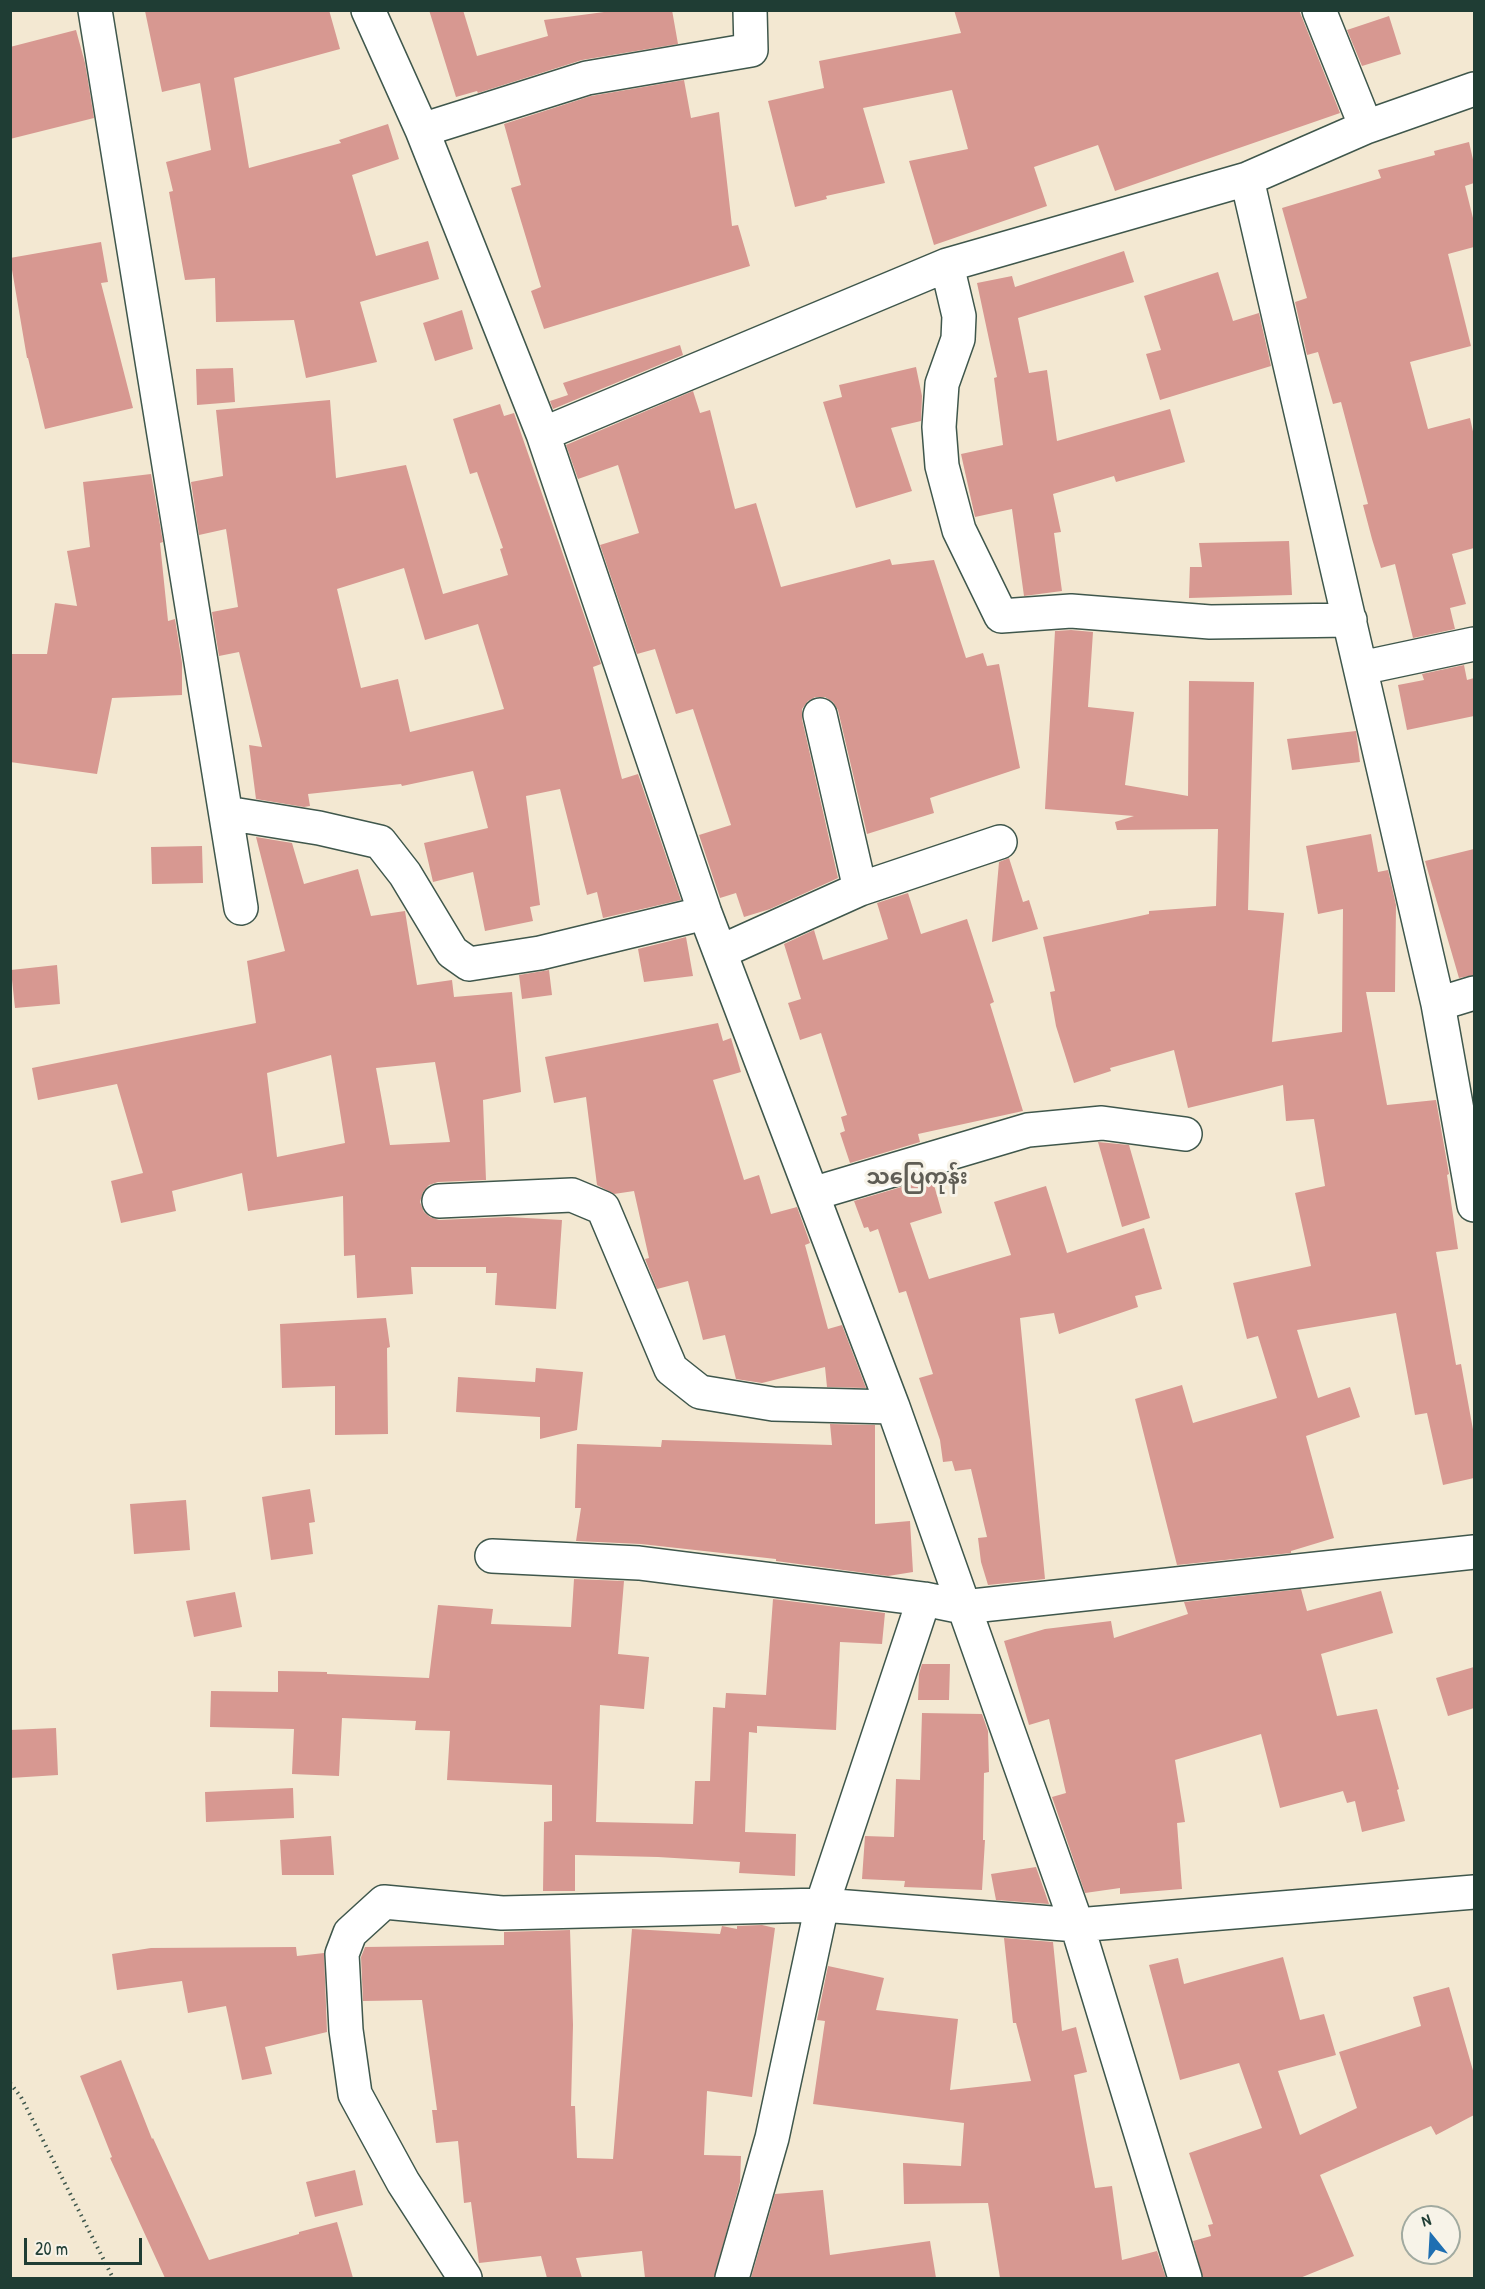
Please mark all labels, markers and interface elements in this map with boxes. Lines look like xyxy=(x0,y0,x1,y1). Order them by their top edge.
district label: သပြေကုန်း xyxy=(866,1165,968,1191)
north arrow xyxy=(1401,2205,1461,2265)
text: N xyxy=(1419,2208,1433,2232)
scale bar xyxy=(27,2226,146,2264)
text: 20 m xyxy=(35,2236,68,2261)

